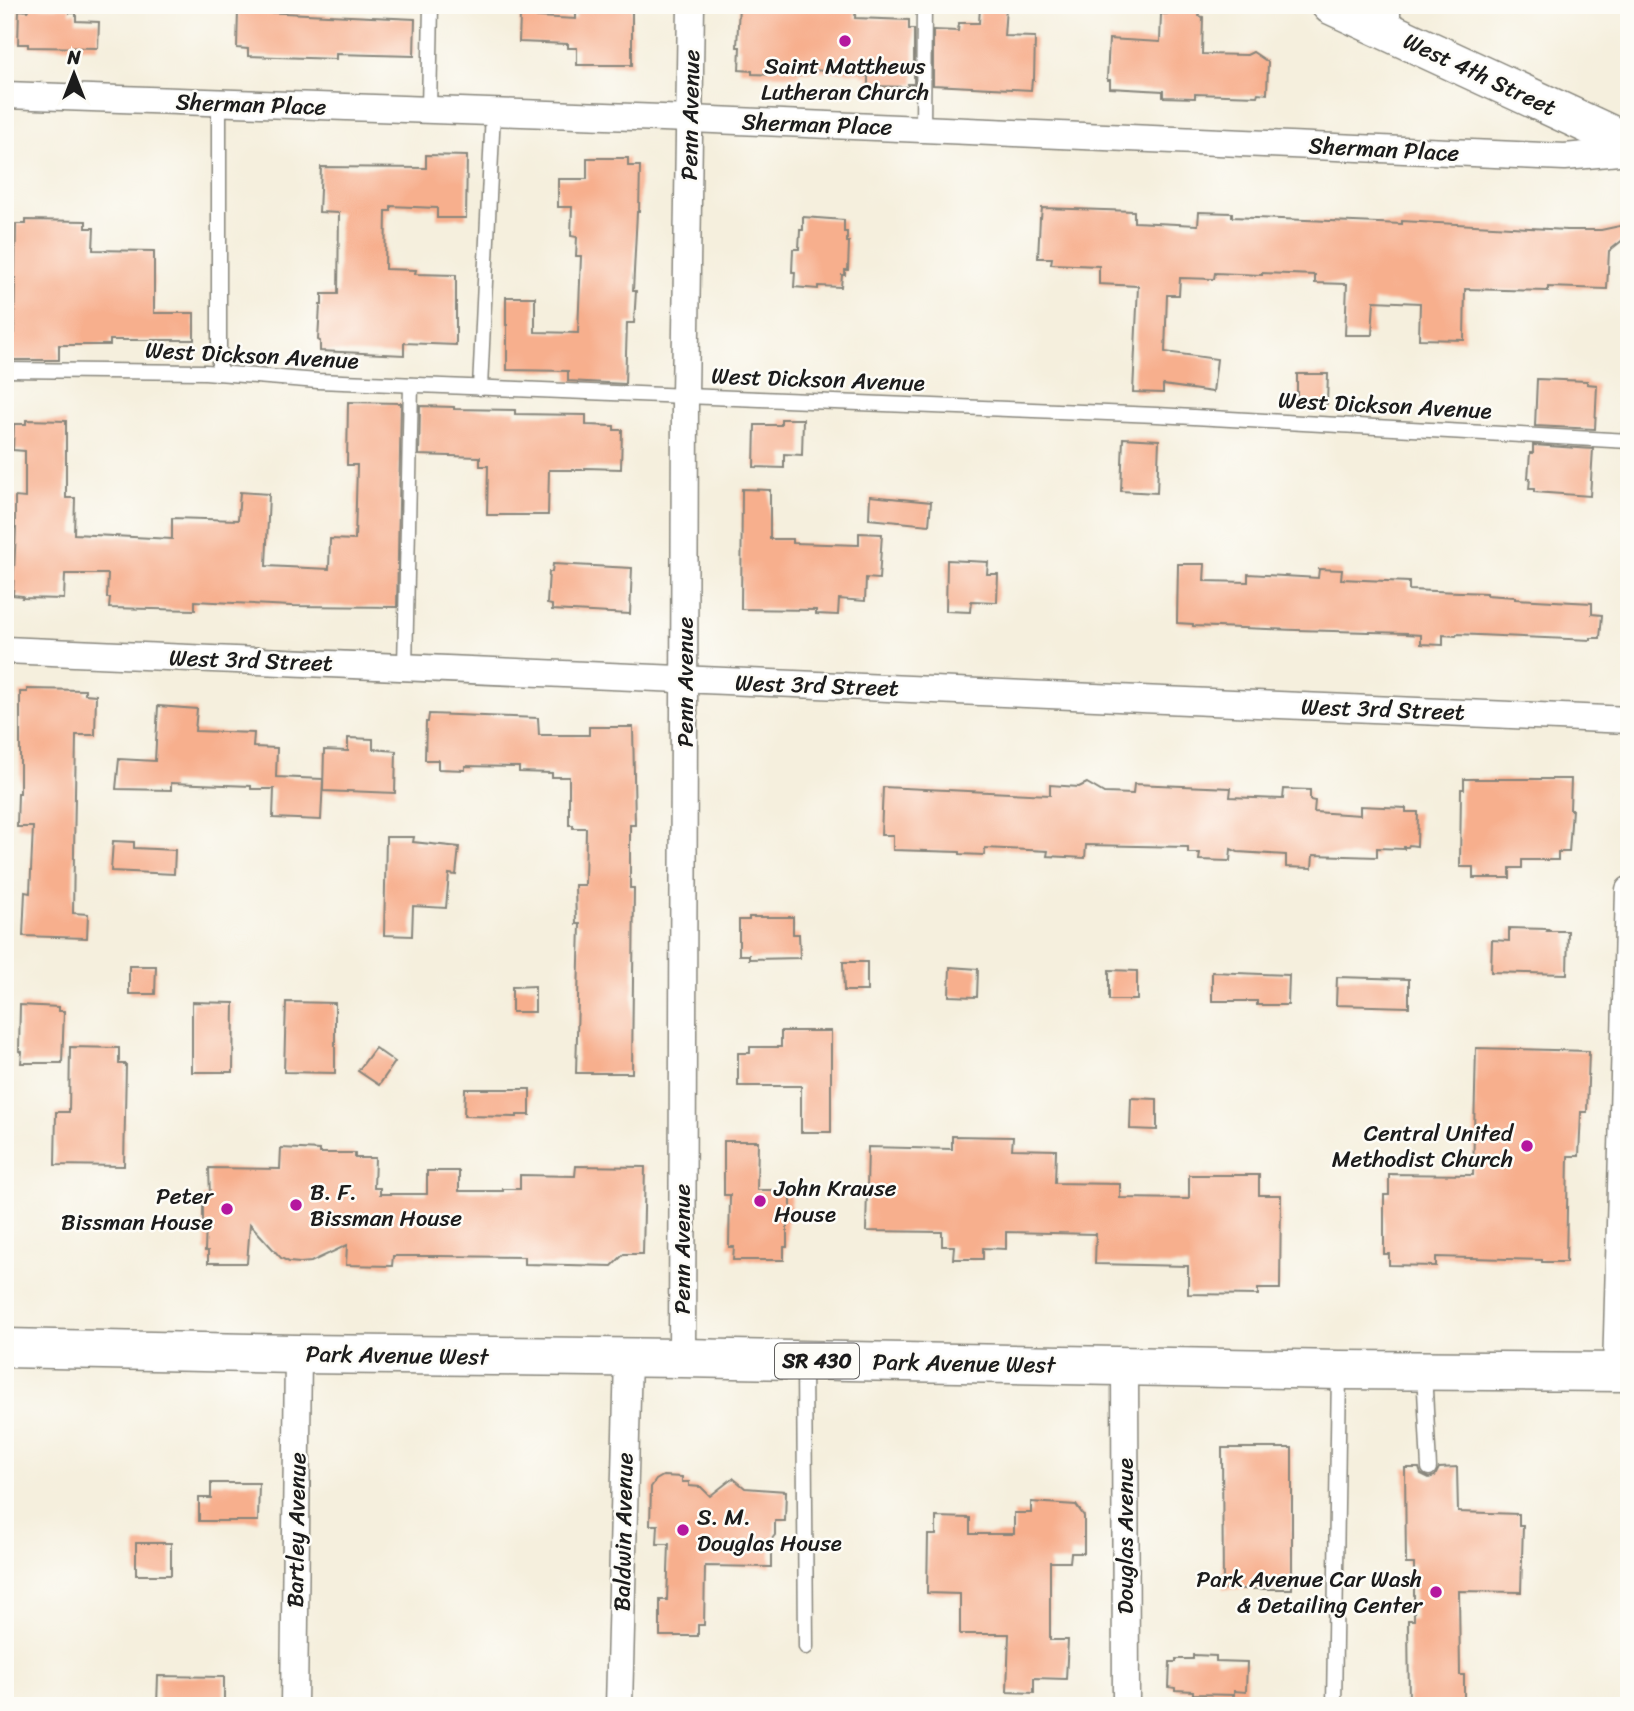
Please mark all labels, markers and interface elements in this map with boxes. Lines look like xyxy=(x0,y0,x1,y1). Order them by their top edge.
street label: West 4th Street xyxy=(1396,21,1563,128)
marker: Saint Matthews Lutheran Church xyxy=(837,33,853,49)
north arrow xyxy=(38,38,108,108)
text: N xyxy=(66,41,81,74)
place label: Saint Matthews Lutheran Church xyxy=(761,46,929,113)
street label: Penn Avenue xyxy=(669,49,712,181)
street label: Sherman Place xyxy=(175,81,327,128)
street label: Sherman Place xyxy=(741,101,893,148)
street label: Sherman Place xyxy=(1308,125,1460,174)
street label: West Dickson Avenue xyxy=(144,329,360,382)
street label: West Dickson Avenue xyxy=(710,355,926,404)
street label: West Dickson Avenue xyxy=(1277,379,1493,432)
street label: Penn Avenue xyxy=(665,616,706,747)
street label: West 3rd Street xyxy=(168,637,334,684)
street label: West 3rd Street xyxy=(734,662,900,709)
street label: West 3rd Street xyxy=(1300,686,1466,733)
place label: Central United Methodist Church xyxy=(1332,1113,1515,1180)
marker: Central United Methodist Church xyxy=(1519,1138,1535,1154)
place label: John Krause House xyxy=(773,1168,897,1235)
place label: B. F. Bissman House xyxy=(310,1172,462,1239)
place label: Peter Bissman House xyxy=(61,1176,215,1243)
street label: Penn Avenue xyxy=(662,1183,703,1314)
marker: John Krause House xyxy=(752,1193,768,1209)
marker: B. F. Bissman House xyxy=(288,1197,304,1213)
marker: Peter Bissman House xyxy=(219,1201,235,1217)
street label: Park Avenue West xyxy=(305,1333,490,1378)
street label: Park Avenue West xyxy=(872,1341,1057,1386)
road number: SR 430 xyxy=(775,1344,859,1378)
street label: Bartley Avenue xyxy=(275,1452,318,1608)
street label: Baldwin Avenue xyxy=(602,1452,645,1612)
street label: Douglas Avenue xyxy=(1105,1458,1146,1614)
place label: S. M. Douglas House xyxy=(697,1497,842,1564)
marker: S. M. Douglas House xyxy=(675,1522,691,1538)
place label: Park Avenue Car Wash & Detailing Center xyxy=(1196,1559,1424,1626)
marker: Park Avenue Car Wash & Detailing Center xyxy=(1428,1584,1444,1600)

